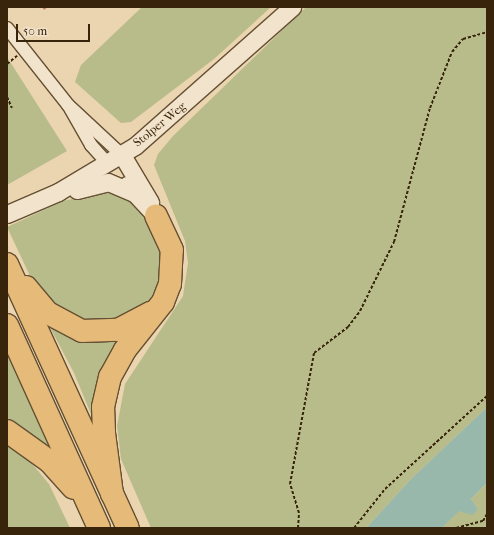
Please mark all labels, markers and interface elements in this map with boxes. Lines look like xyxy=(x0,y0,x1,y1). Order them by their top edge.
scale bar xyxy=(18,16,92,42)
text: 50 m xyxy=(23,24,47,38)
street label: Stolper Weg xyxy=(131,100,189,150)

